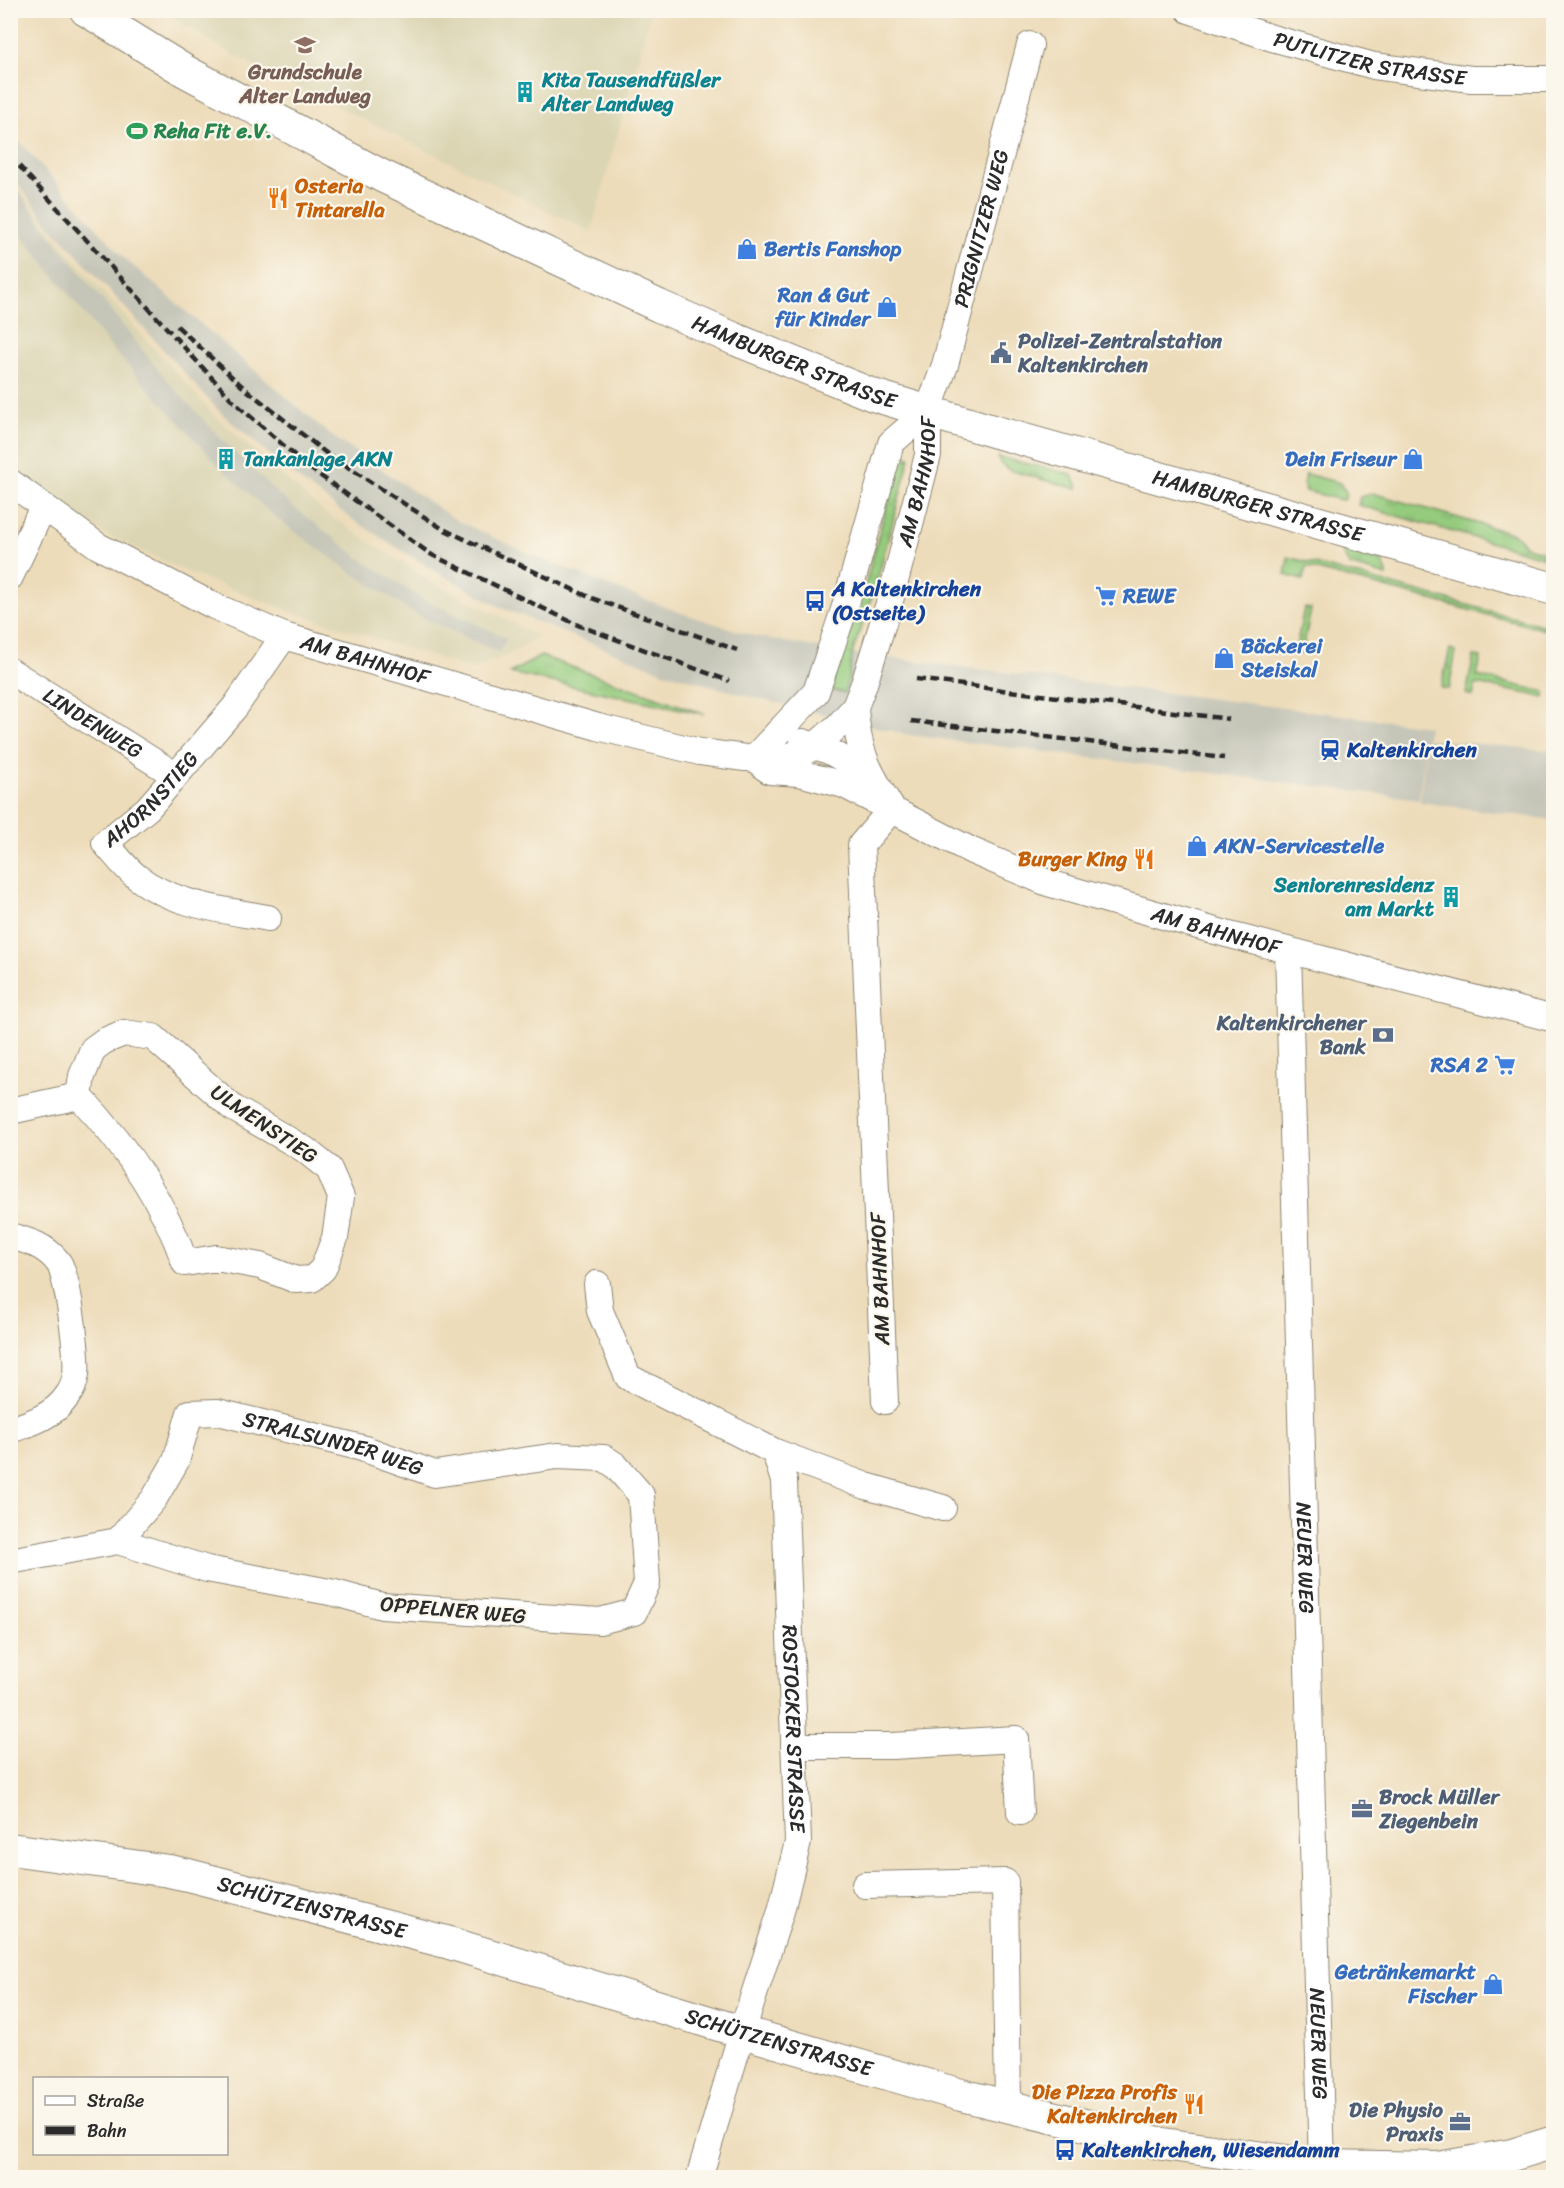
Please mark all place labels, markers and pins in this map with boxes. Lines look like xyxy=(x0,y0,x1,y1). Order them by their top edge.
school or university icon: Grundschule Alter Landweg xyxy=(293,33,317,57)
place label: Grundschule Alter Landweg xyxy=(238,53,371,115)
place label: Kita Tausendfüßler Alter Landweg xyxy=(541,61,722,123)
building icon: Kita Tausendfüßler Alter Landweg xyxy=(513,80,537,104)
place label: Reha Fit e.V. xyxy=(153,112,272,150)
sports icon: Reha Fit e.V. xyxy=(125,119,149,143)
place label: Osteria Tintarella xyxy=(295,167,385,229)
restaurant icon: Osteria Tintarella xyxy=(266,186,290,210)
place label: Bertis Fanshop xyxy=(764,230,902,268)
shop icon: Bertis Fanshop xyxy=(735,237,759,261)
place label: Ran & Gut für Kinder xyxy=(775,276,872,338)
shop icon: Ran & Gut für Kinder xyxy=(875,295,899,319)
place label: Polizei-Zentralstation Kaltenkirchen xyxy=(1017,322,1223,384)
public building icon: Polizei-Zentralstation Kaltenkirchen xyxy=(989,341,1013,365)
place label: Tankanlage AKN xyxy=(243,440,393,478)
place label: Dein Friseur xyxy=(1285,440,1398,478)
building icon: Tankanlage AKN xyxy=(214,447,238,471)
shop icon: Dein Friseur xyxy=(1401,447,1425,471)
place label: A Kaltenkirchen (Ostseite) xyxy=(831,570,982,632)
place label: REWE xyxy=(1122,577,1178,615)
supermarket icon: REWE xyxy=(1094,584,1118,608)
bus stop icon: A Kaltenkirchen (Ostseite) xyxy=(803,589,827,613)
place label: Bäckerei Steiskal xyxy=(1240,627,1324,689)
shop icon: Bäckerei Steiskal xyxy=(1212,646,1236,670)
place label: Kaltenkirchen xyxy=(1346,731,1478,769)
station icon: Kaltenkirchen xyxy=(1318,738,1342,762)
place label: AKN-Servicestelle xyxy=(1213,827,1384,865)
shop icon: AKN-Servicestelle xyxy=(1185,834,1209,858)
place label: Burger King xyxy=(1018,840,1127,878)
restaurant icon: Burger King xyxy=(1132,847,1156,871)
place label: Seniorenresidenz am Markt xyxy=(1273,866,1435,928)
building icon: Seniorenresidenz am Markt xyxy=(1439,885,1463,909)
place label: Kaltenkirchener Bank xyxy=(1216,1004,1367,1066)
bank icon: Kaltenkirchener Bank xyxy=(1371,1023,1395,1047)
place label: RSA 2 xyxy=(1430,1046,1488,1084)
supermarket icon: RSA 2 xyxy=(1493,1053,1517,1077)
place label: Brock Müller Ziegenbein xyxy=(1378,1778,1501,1840)
office icon: Brock Müller Ziegenbein xyxy=(1350,1797,1374,1821)
place label: Getränkemarkt Fischer xyxy=(1334,1953,1478,2015)
shop icon: Getränkemarkt Fischer xyxy=(1481,1972,1505,1996)
place label: Die Pizza Profis Kaltenkirchen xyxy=(1032,2073,1178,2135)
place label: Die Physio Praxis xyxy=(1349,2091,1443,2153)
restaurant icon: Die Pizza Profis Kaltenkirchen xyxy=(1182,2092,1206,2116)
office icon: Die Physio Praxis xyxy=(1448,2110,1472,2134)
place label: Kaltenkirchen, Wiesendamm xyxy=(1081,2131,1340,2169)
bus stop icon: Kaltenkirchen, Wiesendamm xyxy=(1053,2138,1077,2162)

